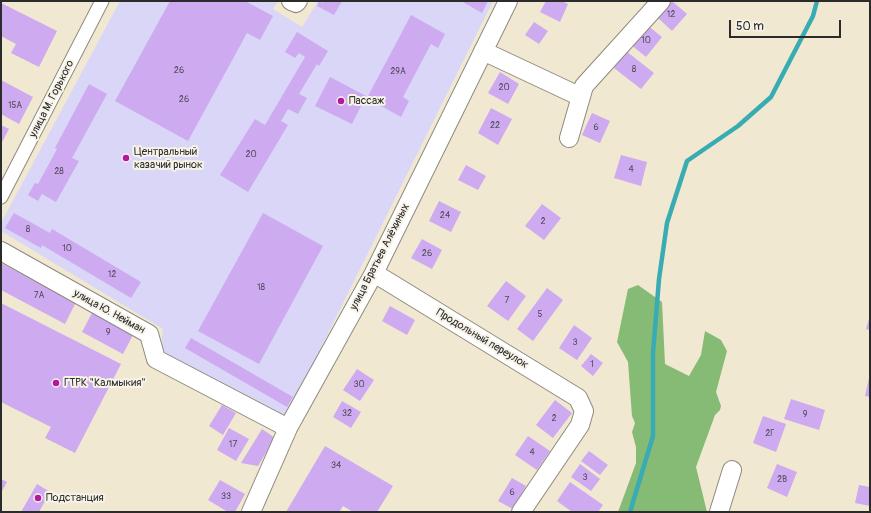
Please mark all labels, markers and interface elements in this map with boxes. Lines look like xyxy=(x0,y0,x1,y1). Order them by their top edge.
house number: 12 xyxy=(667,10,675,20)
scale bar xyxy=(731,12,843,38)
text: 50 m xyxy=(736,19,764,34)
house number: 10 xyxy=(641,36,651,46)
street label: улица М. Горького xyxy=(27,58,77,140)
house number: 8 xyxy=(632,65,636,75)
house number: 26 xyxy=(174,66,184,76)
house number: 29А xyxy=(390,67,406,77)
house number: 20 xyxy=(498,83,510,93)
place label: Пассаж xyxy=(349,94,384,108)
house number: 26 xyxy=(179,95,189,105)
marker: Пассаж xyxy=(336,96,346,106)
house number: 15А xyxy=(8,101,22,111)
house number: 22 xyxy=(490,121,500,131)
house number: 6 xyxy=(593,123,599,133)
place label: Центральный казачий рынок xyxy=(134,145,203,171)
house number: 20 xyxy=(245,150,257,160)
marker: Центральный казачий рынок xyxy=(121,153,131,163)
house number: 4 xyxy=(628,165,634,175)
house number: 28 xyxy=(54,167,64,177)
street label: улица Братьев Алёхиных xyxy=(347,202,413,312)
house number: 24 xyxy=(440,211,450,221)
house number: 2 xyxy=(540,217,546,227)
house number: 8 xyxy=(26,225,30,235)
house number: 10 xyxy=(62,244,72,254)
house number: 26 xyxy=(422,249,432,259)
house number: 12 xyxy=(108,270,116,280)
house number: 18 xyxy=(257,283,265,293)
street label: улица Ю. Нейман xyxy=(71,287,147,337)
house number: 7А xyxy=(34,291,44,301)
house number: 7 xyxy=(505,296,509,306)
street label: Продольный переулок xyxy=(434,306,530,372)
house number: 5 xyxy=(538,310,542,320)
house number: 9 xyxy=(106,328,110,338)
house number: 3 xyxy=(572,338,578,348)
house number: 1 xyxy=(590,360,594,370)
place label: ГТРК "Калмыкия" xyxy=(64,376,146,390)
marker: ГТРК "Калмыкия" xyxy=(51,378,61,388)
house number: 30 xyxy=(353,380,365,390)
house number: 32 xyxy=(342,409,352,419)
house number: 9 xyxy=(803,410,807,420)
house number: 2 xyxy=(551,414,557,424)
house number: 2Г xyxy=(765,429,775,439)
house number: 17 xyxy=(229,440,237,450)
house number: 4 xyxy=(529,448,535,458)
house number: 34 xyxy=(331,461,341,471)
house number: 3 xyxy=(582,473,588,483)
house number: 2В xyxy=(777,475,787,485)
house number: 6 xyxy=(509,488,515,498)
place label: Подстанция xyxy=(46,491,104,505)
house number: 33 xyxy=(221,492,231,502)
marker: Подстанция xyxy=(33,493,43,503)

